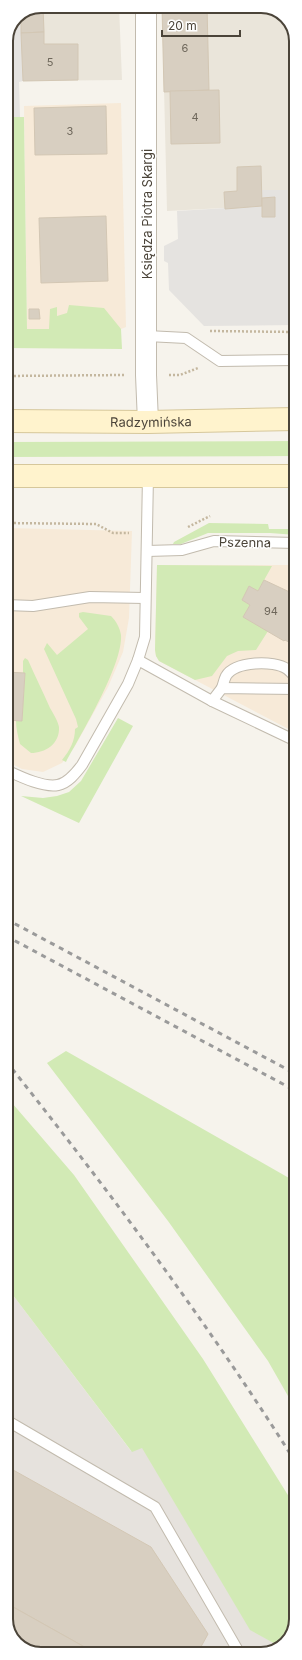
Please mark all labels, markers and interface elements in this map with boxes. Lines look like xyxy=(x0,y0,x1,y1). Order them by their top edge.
scale bar xyxy=(162,12,240,38)
text: 20 m xyxy=(168,18,197,33)
house number: 6 xyxy=(182,41,189,55)
house number: 5 xyxy=(47,55,54,69)
house number: 4 xyxy=(191,110,199,124)
house number: 3 xyxy=(67,124,74,138)
street label: Księdza Piotra Skargi xyxy=(139,149,155,279)
street label: Radzymińska xyxy=(110,413,192,430)
street label: Pszenna xyxy=(219,534,271,550)
house number: 94 xyxy=(264,604,278,618)

